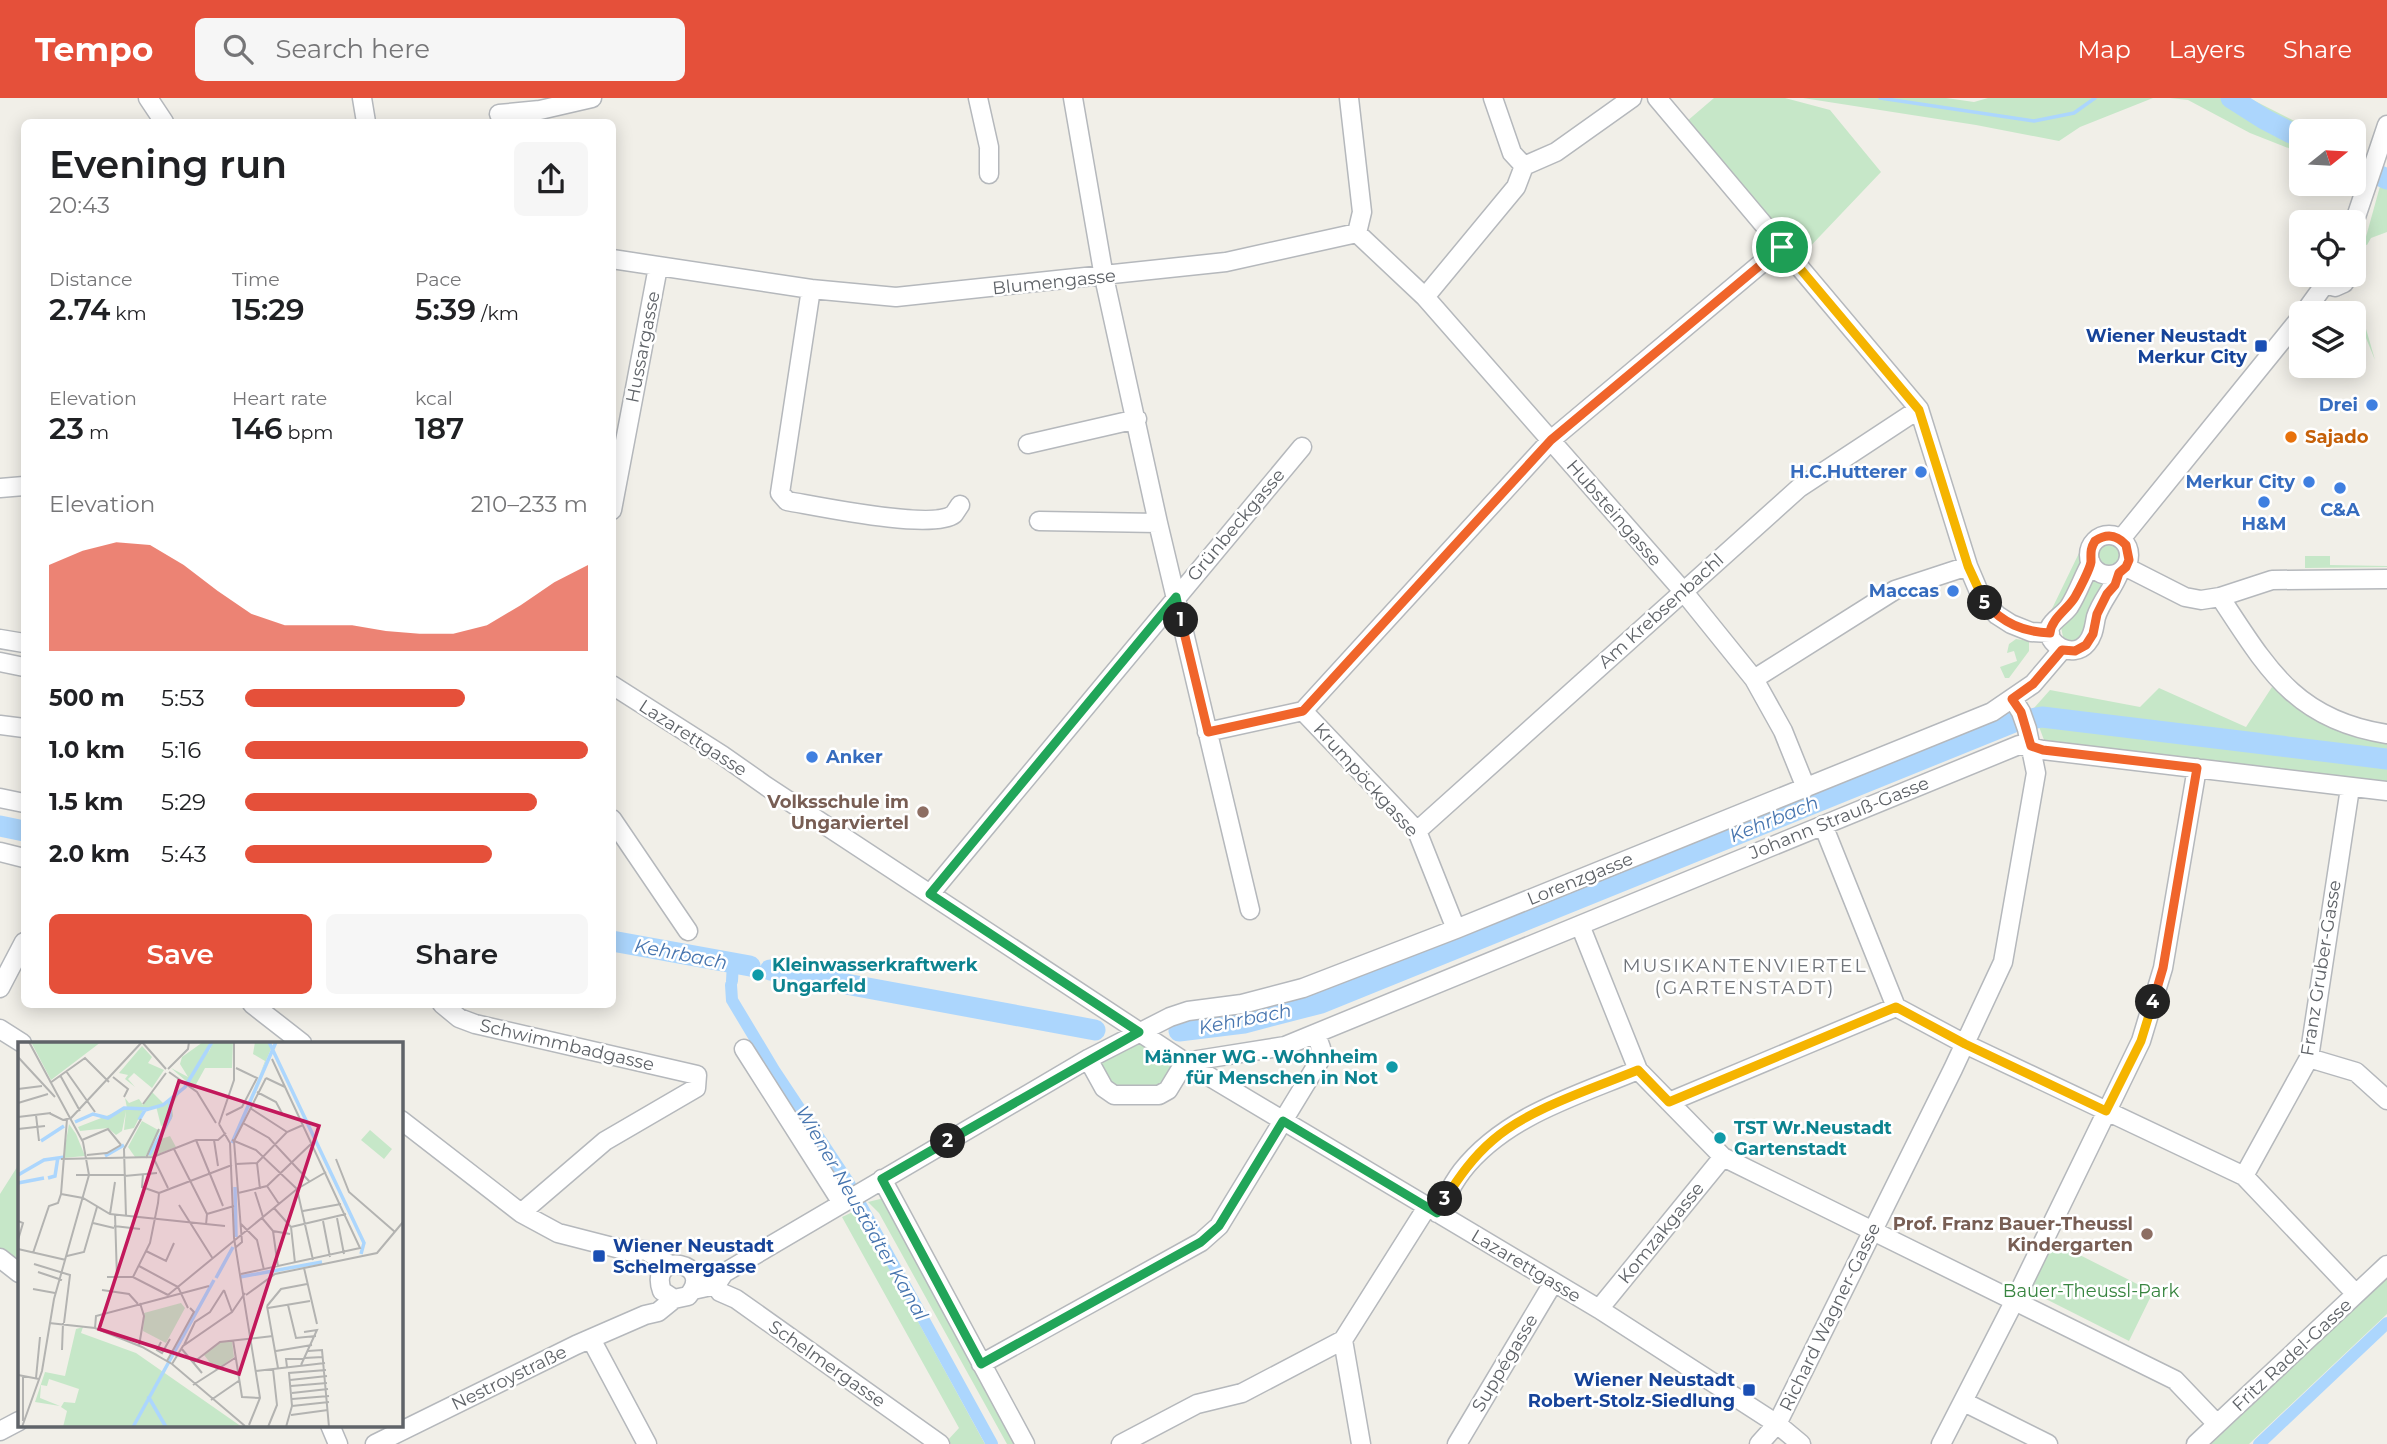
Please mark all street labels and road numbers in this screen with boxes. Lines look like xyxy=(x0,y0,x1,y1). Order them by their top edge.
street label: Blumengasse xyxy=(991,265,1117,299)
street label: Hussargasse xyxy=(621,289,665,405)
street label: Hubsteingasse xyxy=(1562,455,1666,571)
street label: Grünbeckgasse xyxy=(1182,464,1290,586)
street label: Am Krebsenbachl xyxy=(1594,549,1728,673)
street label: Lazarettgasse xyxy=(635,695,751,781)
street label: Krumpöckgasse xyxy=(1309,718,1423,842)
street label: Johann Strauß-Gasse xyxy=(1745,772,1932,865)
street label: Lorenzgasse xyxy=(1524,848,1636,910)
street label: Franz Gruber-Gasse xyxy=(2296,878,2346,1057)
street label: Schwimmbadgasse xyxy=(478,1014,656,1076)
street label: Komzakgasse xyxy=(1613,1178,1709,1288)
street label: Richard Wagner-Gasse xyxy=(1775,1219,1885,1415)
street label: Lazarettgasse xyxy=(1467,1225,1585,1308)
street label: Fritz Radel-Gasse xyxy=(2228,1294,2357,1416)
street label: Suppégasse xyxy=(1467,1310,1543,1416)
street label: Schelmergasse xyxy=(764,1316,890,1412)
street label: Nestroystraße xyxy=(448,1341,570,1415)

